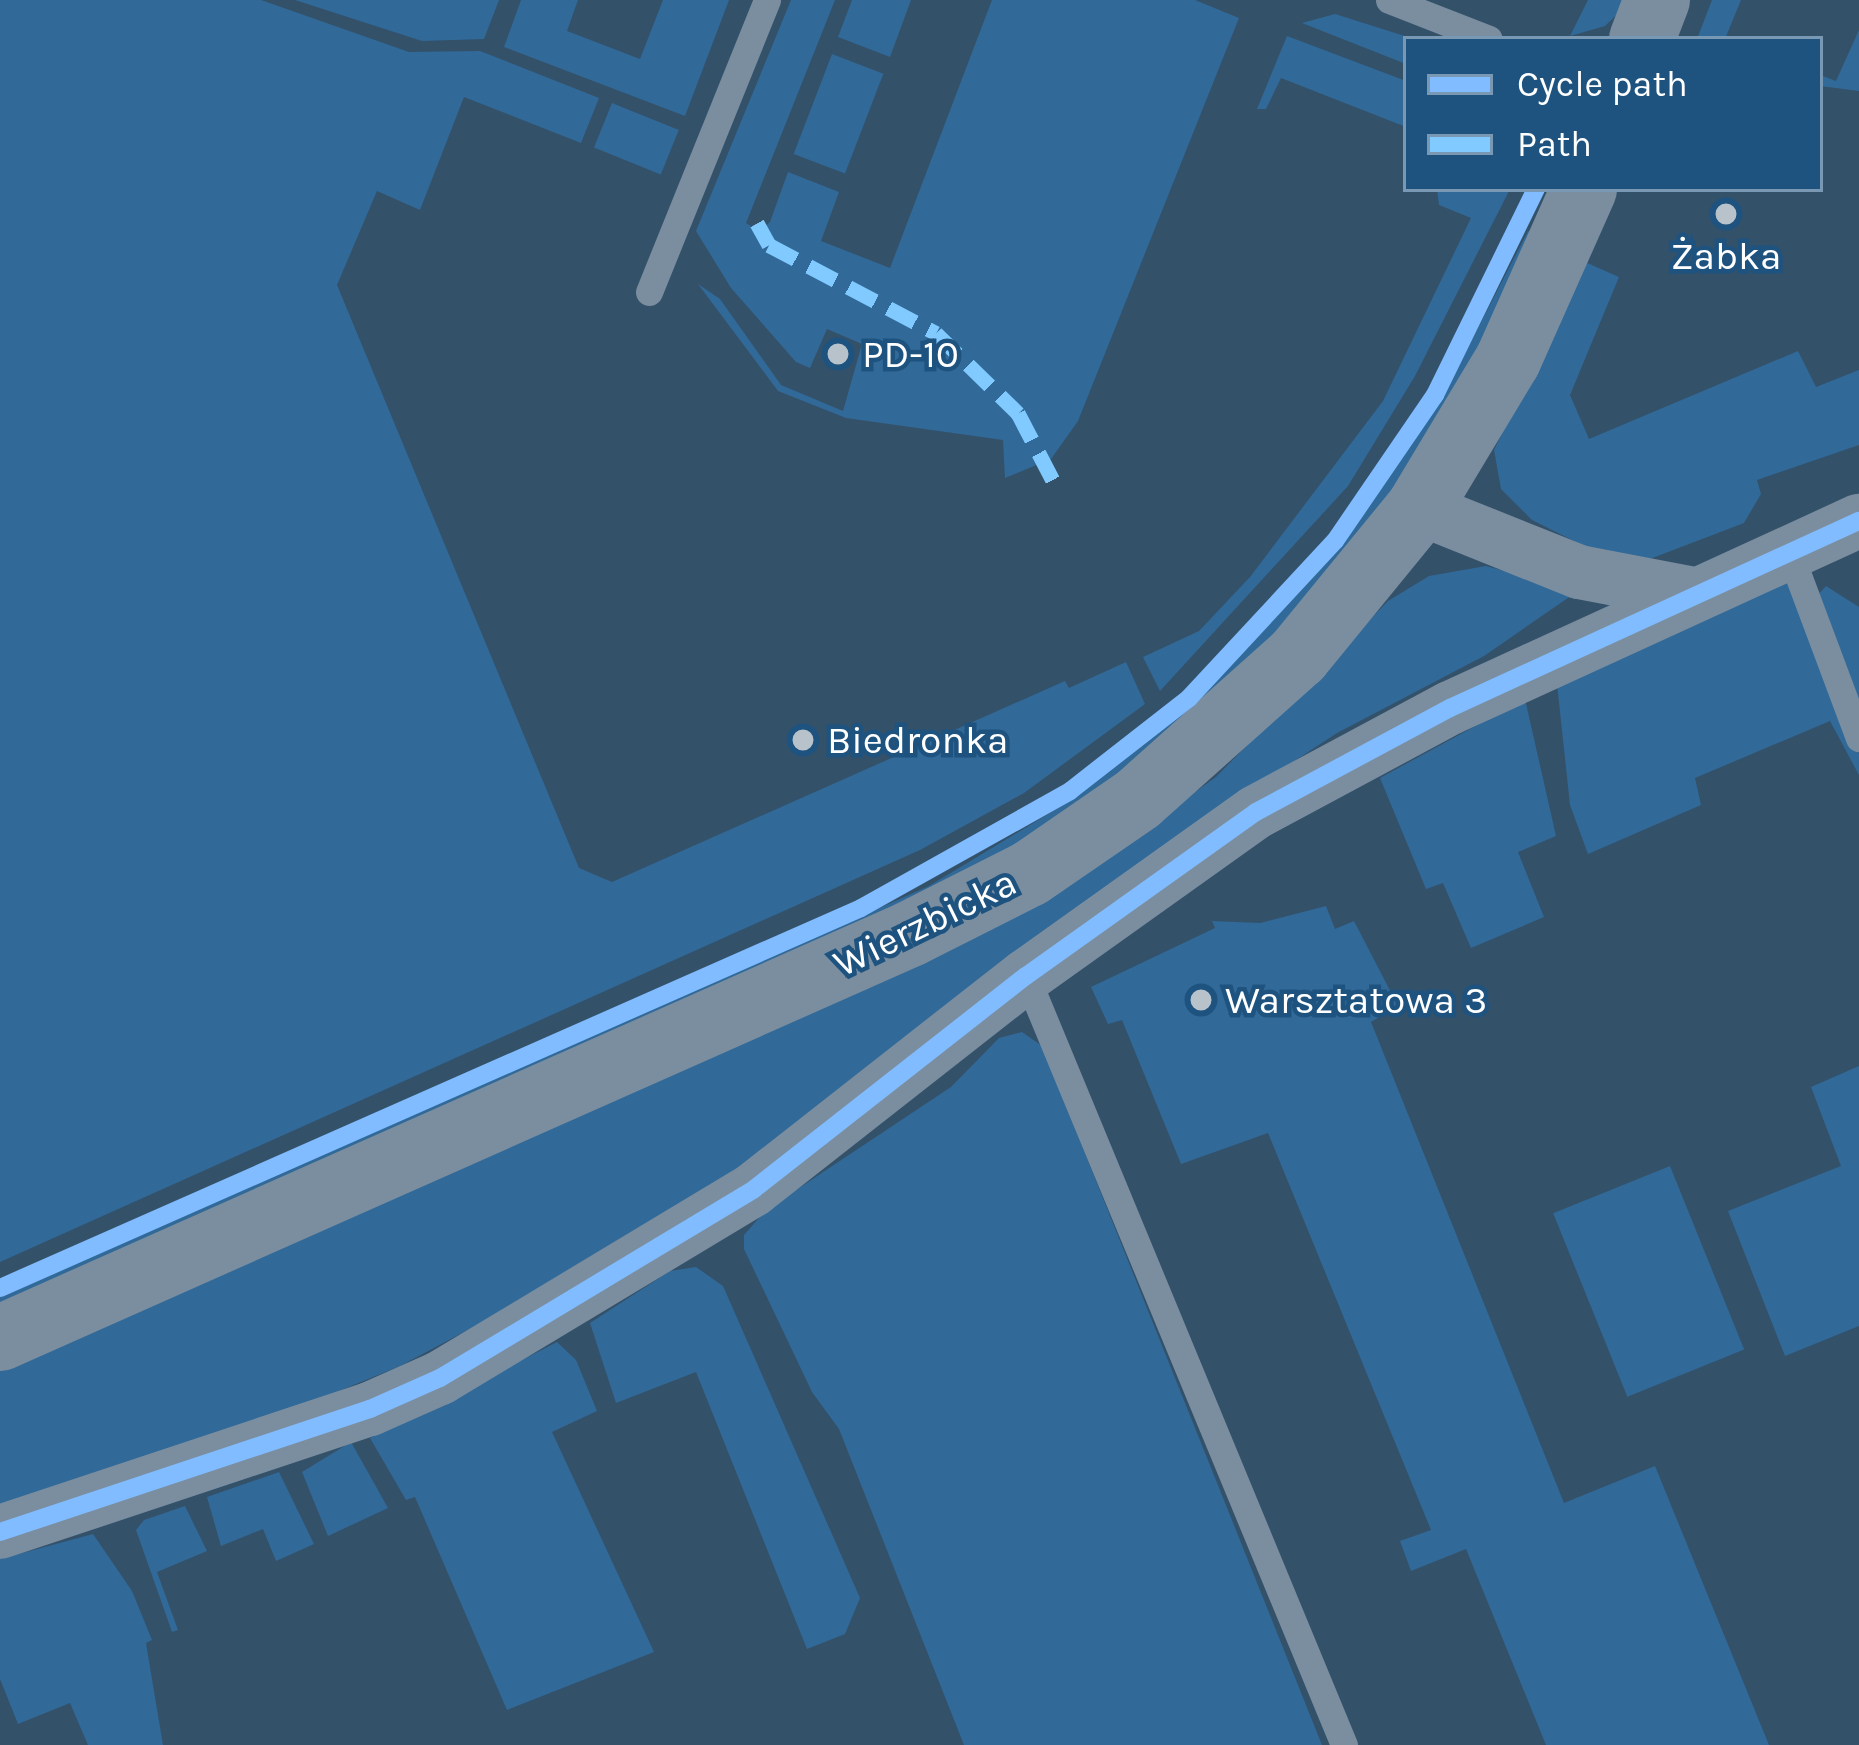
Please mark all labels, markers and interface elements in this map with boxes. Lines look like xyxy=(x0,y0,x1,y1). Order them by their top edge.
legend xyxy=(1403,36,1823,192)
text: Cycle path xyxy=(1517,63,1688,105)
text: Path xyxy=(1517,123,1592,165)
marker: Żabka xyxy=(1713,201,1739,227)
place label: Żabka xyxy=(1670,233,1782,279)
place label: PD-10 xyxy=(862,331,959,377)
marker: PD-10 xyxy=(825,341,851,367)
place label: Biedronka xyxy=(827,717,1008,763)
marker: Biedronka xyxy=(790,727,816,753)
street label: Wierzbicka xyxy=(826,859,1024,987)
place label: Warsztatowa 3 xyxy=(1225,977,1487,1023)
marker: Warsztatowa 3 xyxy=(1188,987,1214,1013)

